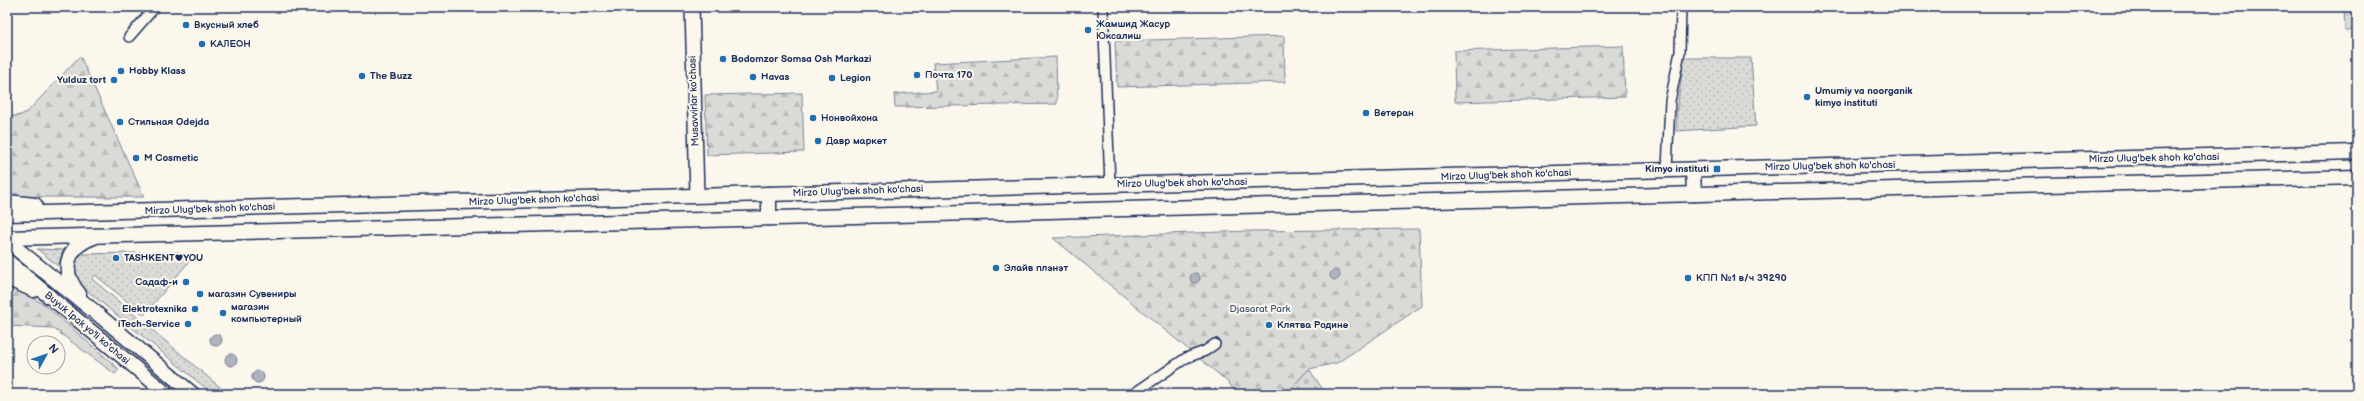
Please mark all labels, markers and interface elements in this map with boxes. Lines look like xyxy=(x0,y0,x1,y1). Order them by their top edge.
place label: Жамшид Жасур Юксалиш xyxy=(1096,18,1170,42)
place label: Вкусный хлеб xyxy=(194,19,259,31)
marker: Вкусный хлеб xyxy=(181,20,191,30)
marker: Жамшид Жасур Юксалиш xyxy=(1083,25,1093,35)
place label: КАЛЕОН xyxy=(210,38,251,50)
marker: КАЛЕОН xyxy=(197,39,207,49)
place label: Bodomzor Somsa Osh Markazi xyxy=(731,53,871,65)
marker: Bodomzor Somsa Osh Markazi xyxy=(718,54,728,64)
street label: Musavvirlar ko'chasi xyxy=(686,55,702,147)
place label: Hobby Klass xyxy=(129,65,186,77)
marker: Hobby Klass xyxy=(116,66,126,76)
place label: Почта 170 xyxy=(925,69,973,81)
place label: The Buzz xyxy=(370,70,412,82)
marker: Почта 170 xyxy=(912,70,922,80)
marker: The Buzz xyxy=(357,71,367,81)
place label: Havas xyxy=(761,71,789,83)
marker: Havas xyxy=(748,72,758,82)
place label: Legion xyxy=(840,72,871,84)
marker: Legion xyxy=(827,73,837,83)
place label: Yulduz tort xyxy=(57,74,107,86)
marker: Yulduz tort xyxy=(109,75,119,85)
place label: Umumiy va noorganik kimyo instituti xyxy=(1815,85,1913,109)
marker: Umumiy va noorganik kimyo instituti xyxy=(1802,92,1812,102)
place label: Ветеран xyxy=(1374,107,1414,119)
marker: Ветеран xyxy=(1361,108,1371,118)
place label: Нонвойхона xyxy=(821,112,878,124)
marker: Нонвойхона xyxy=(808,113,818,123)
place label: Стильная Odejda xyxy=(128,116,209,128)
marker: Стильная Odejda xyxy=(115,117,125,127)
place label: Давр маркет xyxy=(826,135,887,147)
marker: Давр маркет xyxy=(813,136,823,146)
street label: Mirzo Ulug'bek shoh ko'chasi xyxy=(2089,151,2219,165)
place label: M Cosmetic xyxy=(144,152,199,164)
marker: M Cosmetic xyxy=(131,153,141,163)
street label: Mirzo Ulug'bek shoh ko'chasi xyxy=(1765,159,1895,173)
place label: Kimyo instituti xyxy=(1645,163,1709,175)
marker: Kimyo instituti xyxy=(1712,164,1722,174)
street label: Mirzo Ulug'bek shoh ko'chasi xyxy=(1441,167,1571,183)
street label: Mirzo Ulug'bek shoh ko'chasi xyxy=(1117,176,1247,190)
street label: Mirzo Ulug'bek shoh ko'chasi xyxy=(793,183,923,199)
street label: Mirzo Ulug'bek shoh ko'chasi xyxy=(469,192,599,208)
street label: Mirzo Ulug'bek shoh ko'chasi xyxy=(145,201,275,217)
place label: TASHKENT♥YOU xyxy=(124,252,203,264)
marker: TASHKENT♥YOU xyxy=(111,253,121,263)
place label: Элайв плэнэт xyxy=(1004,262,1068,274)
marker: Элайв плэнэт xyxy=(991,263,1001,273)
place label: КПП №1 в/ч 39290 xyxy=(1696,272,1787,284)
marker: КПП №1 в/ч 39290 xyxy=(1683,273,1693,283)
place label: Садаф-и xyxy=(135,276,178,288)
marker: Садаф-и xyxy=(181,277,191,287)
place label: магазин Сувениры xyxy=(208,288,297,300)
street label: Buyuk Ipak yo'li ko'chasi xyxy=(42,289,132,367)
marker: магазин Сувениры xyxy=(195,289,205,299)
place label: магазин компьютерный xyxy=(231,301,302,325)
place label: Elektrotexnika xyxy=(122,303,187,315)
park label: Djasarat Park xyxy=(1230,303,1291,315)
marker: Elektrotexnika xyxy=(190,304,200,314)
marker: магазин компьютерный xyxy=(218,308,228,318)
place label: iTech-Service xyxy=(118,318,180,330)
marker: iTech-Service xyxy=(183,319,193,329)
place label: Клятва Родине xyxy=(1277,319,1349,331)
marker: Клятва Родине xyxy=(1264,320,1274,330)
north arrow xyxy=(26,335,66,375)
text: N xyxy=(46,342,61,356)

